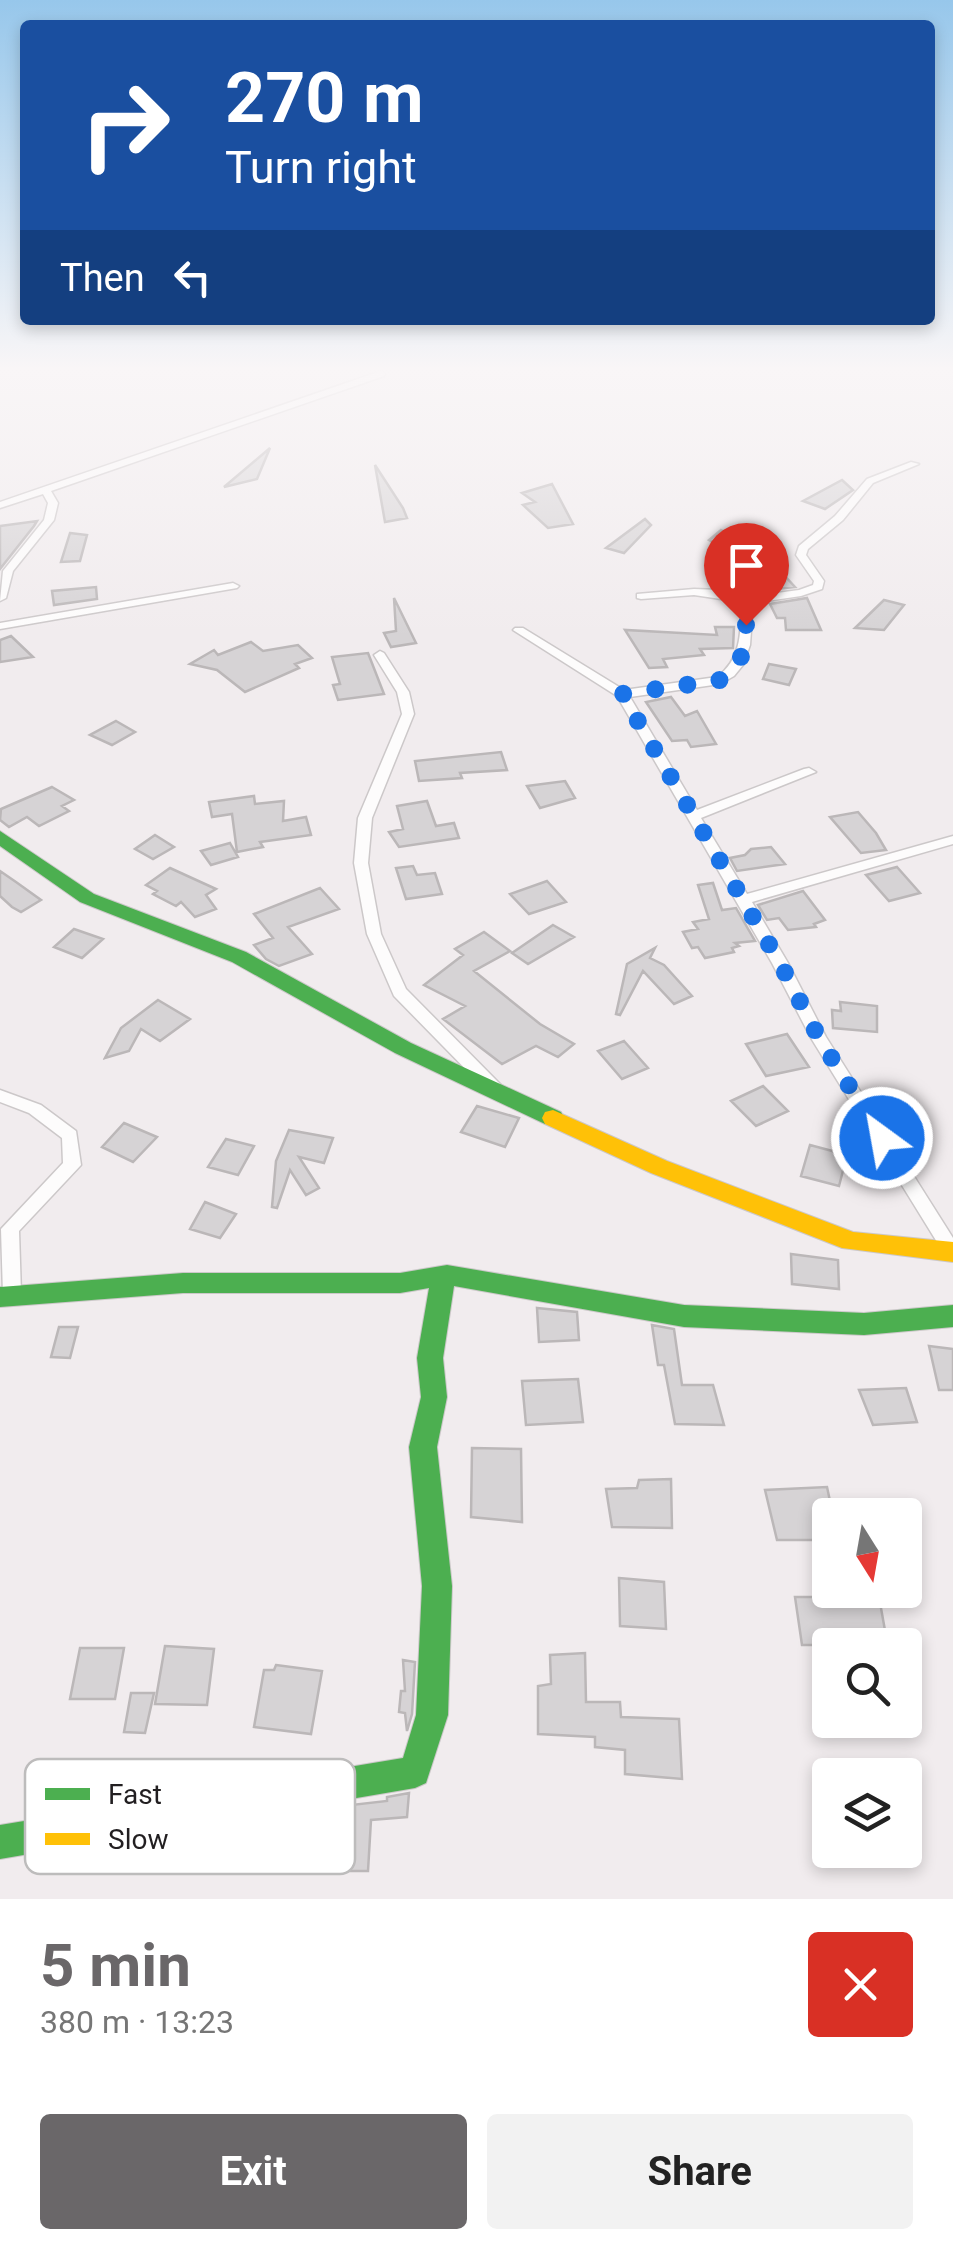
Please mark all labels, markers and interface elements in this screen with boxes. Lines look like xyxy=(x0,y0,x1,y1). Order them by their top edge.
text: 270 m xyxy=(225,57,424,139)
icon: right xyxy=(60,60,190,190)
text: Turn right xyxy=(225,141,417,194)
icon: left xyxy=(165,250,220,305)
text: Then xyxy=(60,256,145,300)
pin xyxy=(704,523,789,626)
icon: arrive xyxy=(719,538,774,593)
position arrow xyxy=(830,1086,934,1190)
north arrow xyxy=(812,1498,922,1608)
map controls xyxy=(812,1498,922,1868)
button: search xyxy=(812,1628,922,1738)
button: layers xyxy=(812,1758,922,1868)
legend xyxy=(25,1759,355,1874)
text: Fast xyxy=(108,1778,162,1811)
text: Slow xyxy=(108,1823,168,1856)
text: 5 min xyxy=(40,1930,191,2001)
button: close xyxy=(808,1932,913,2037)
text: 380 m · 13:23 xyxy=(40,2003,234,2041)
button: Exit xyxy=(40,2114,467,2229)
button: Share xyxy=(487,2114,913,2229)

